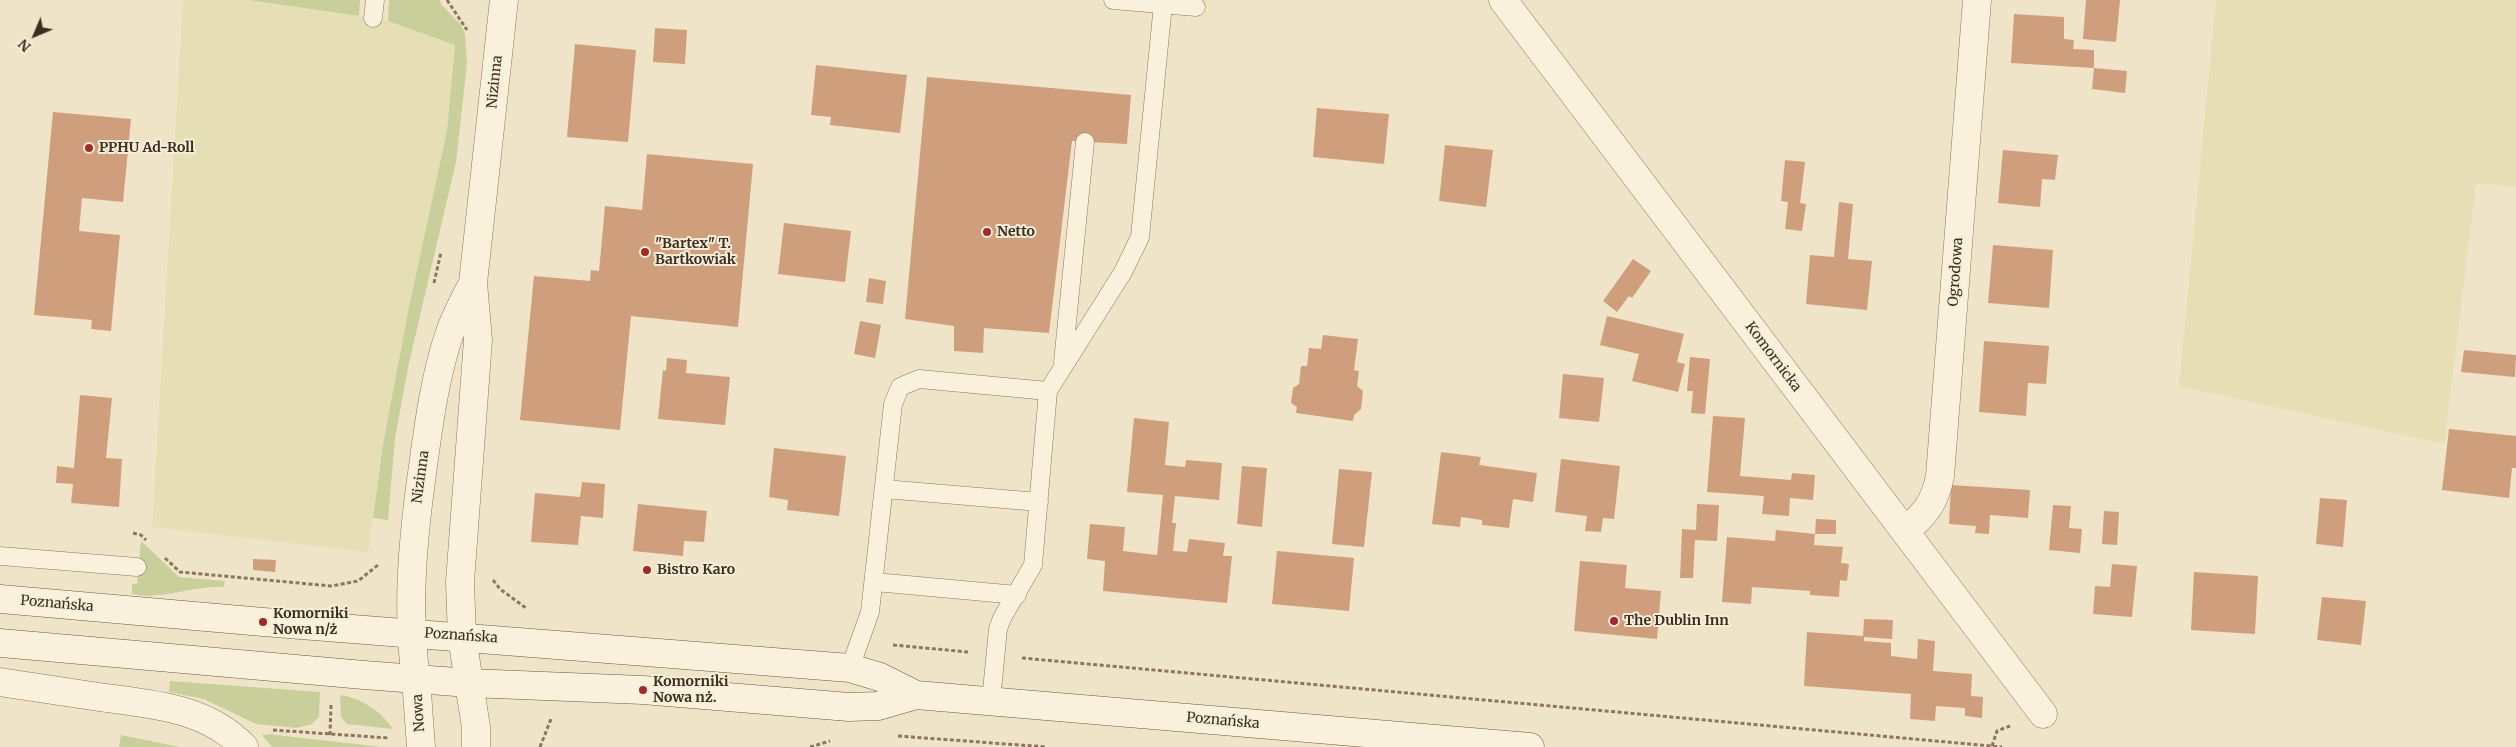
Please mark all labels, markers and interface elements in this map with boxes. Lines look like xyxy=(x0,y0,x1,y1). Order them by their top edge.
north arrow xyxy=(10,10,60,60)
text: N xyxy=(14,35,35,56)
street label: Nizinna xyxy=(484,55,506,109)
place label: PPHU Ad-Roll xyxy=(99,140,194,156)
marker: PPHU Ad-Roll xyxy=(83,142,95,154)
place label: Netto xyxy=(997,224,1035,240)
marker: Netto xyxy=(981,226,993,238)
place label: "Bartex" T. Bartkowiak xyxy=(655,236,736,268)
street label: Ogrodowa xyxy=(1945,237,1967,307)
marker: "Bartex" T. Bartkowiak xyxy=(639,246,651,258)
street label: Komornicka xyxy=(1741,319,1805,395)
street label: Nizinna xyxy=(409,449,433,505)
place label: Bistro Karo xyxy=(657,562,735,578)
marker: Bistro Karo xyxy=(641,564,653,576)
street label: Poznańska xyxy=(20,592,94,616)
place label: Komorniki Nowa n/ż xyxy=(273,606,349,638)
place label: The Dublin Inn xyxy=(1624,613,1729,629)
marker: The Dublin Inn xyxy=(1608,615,1620,627)
marker: Komorniki Nowa n/ż xyxy=(257,616,269,628)
street label: Poznańska xyxy=(424,625,498,647)
place label: Komorniki Nowa nż. xyxy=(653,674,729,706)
marker: Komorniki Nowa nż. xyxy=(637,684,649,696)
street label: Nowa xyxy=(409,693,429,733)
street label: Poznańska xyxy=(1186,709,1260,733)

